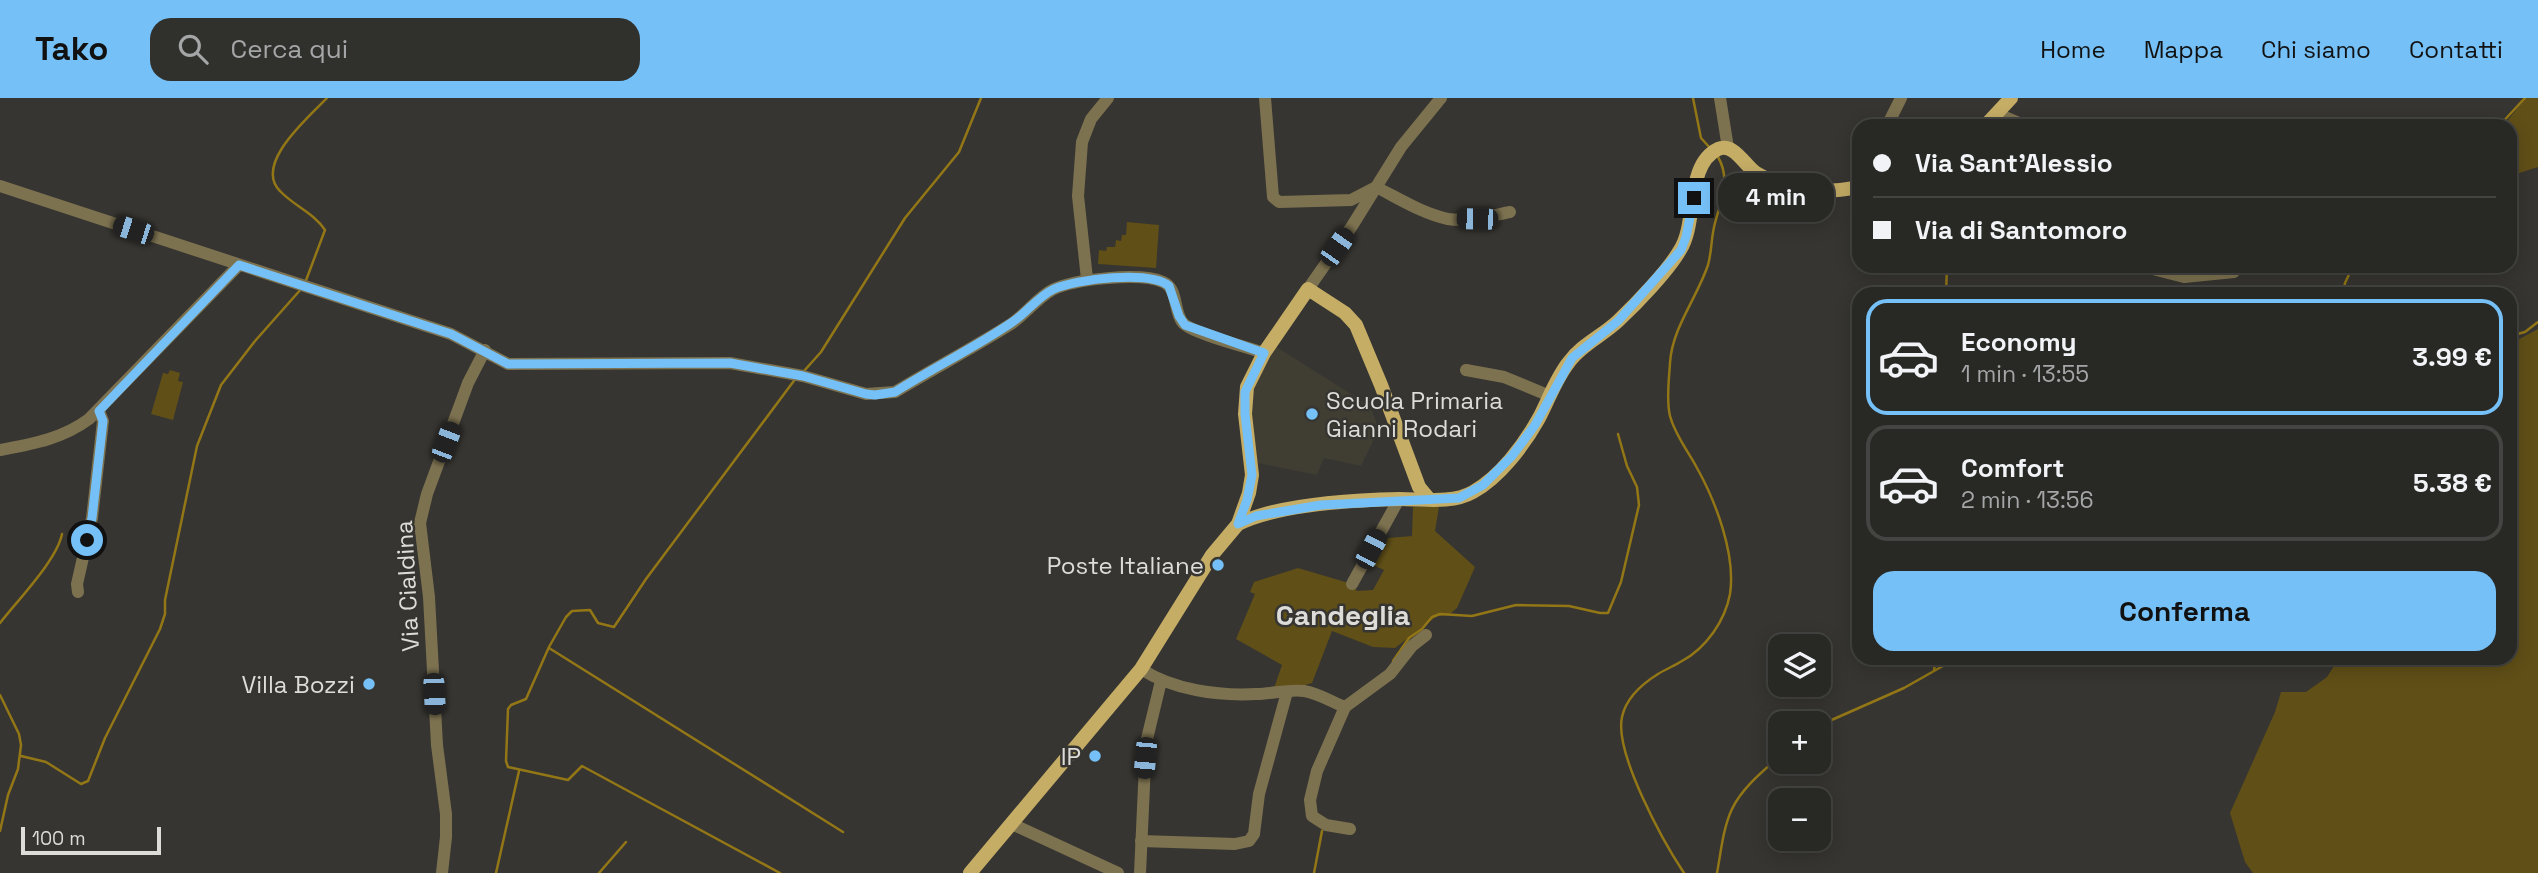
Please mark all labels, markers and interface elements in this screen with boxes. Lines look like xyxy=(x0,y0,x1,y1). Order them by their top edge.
search box xyxy=(150,18,640,81)
text: Tako xyxy=(35,28,108,70)
icon: search xyxy=(174,30,212,68)
text: Cerca qui xyxy=(230,32,348,66)
text: Home xyxy=(2040,34,2106,65)
text: Mappa xyxy=(2144,34,2223,65)
text: Chi siamo xyxy=(2261,34,2371,65)
text: Contatti xyxy=(2409,34,2503,65)
text: Via Sant'Alessio xyxy=(1915,146,2113,180)
callout: 4 min xyxy=(1718,174,1834,222)
route end xyxy=(1678,182,1710,214)
text: 4 min xyxy=(1746,182,1806,212)
car xyxy=(1456,208,1499,230)
text: Via di Santomoro xyxy=(1915,213,2127,247)
car xyxy=(110,214,157,246)
car xyxy=(1317,224,1358,270)
text: Economy xyxy=(1961,325,2077,359)
icon: car xyxy=(1877,326,1940,389)
text: 3.99 € xyxy=(2412,340,2492,374)
text: 1 min · 13:55 xyxy=(1961,359,2089,389)
place label: Scuola Primaria Gianni Rodari xyxy=(1326,385,1503,444)
marker: Scuola Primaria Gianni Rodari xyxy=(1304,406,1320,422)
car xyxy=(429,419,464,465)
text: Comfort xyxy=(1961,451,2064,485)
icon: car xyxy=(1877,452,1940,515)
text: 5.38 € xyxy=(2413,466,2492,500)
text: 2 min · 13:56 xyxy=(1961,485,2094,515)
street label: Via Cialdina xyxy=(388,519,426,652)
route start xyxy=(71,524,103,556)
car xyxy=(1352,526,1391,572)
place label: Poste Italiane xyxy=(1047,550,1204,581)
marker: Poste Italiane xyxy=(1210,557,1226,573)
button: Conferma xyxy=(1873,571,2496,651)
district label: Candeglia xyxy=(1276,597,1410,633)
map controls xyxy=(1768,634,1831,851)
button: layers xyxy=(1768,634,1831,697)
place label: Villa Bozzi xyxy=(241,669,355,700)
car xyxy=(423,672,446,716)
marker: Villa Bozzi xyxy=(361,676,377,692)
button: + xyxy=(1768,711,1831,774)
car xyxy=(1133,736,1158,780)
place label: IP xyxy=(1061,741,1081,772)
marker: IP xyxy=(1087,748,1103,764)
button: − xyxy=(1768,788,1831,851)
scale bar xyxy=(21,824,161,856)
text: 100 m xyxy=(32,826,86,851)

